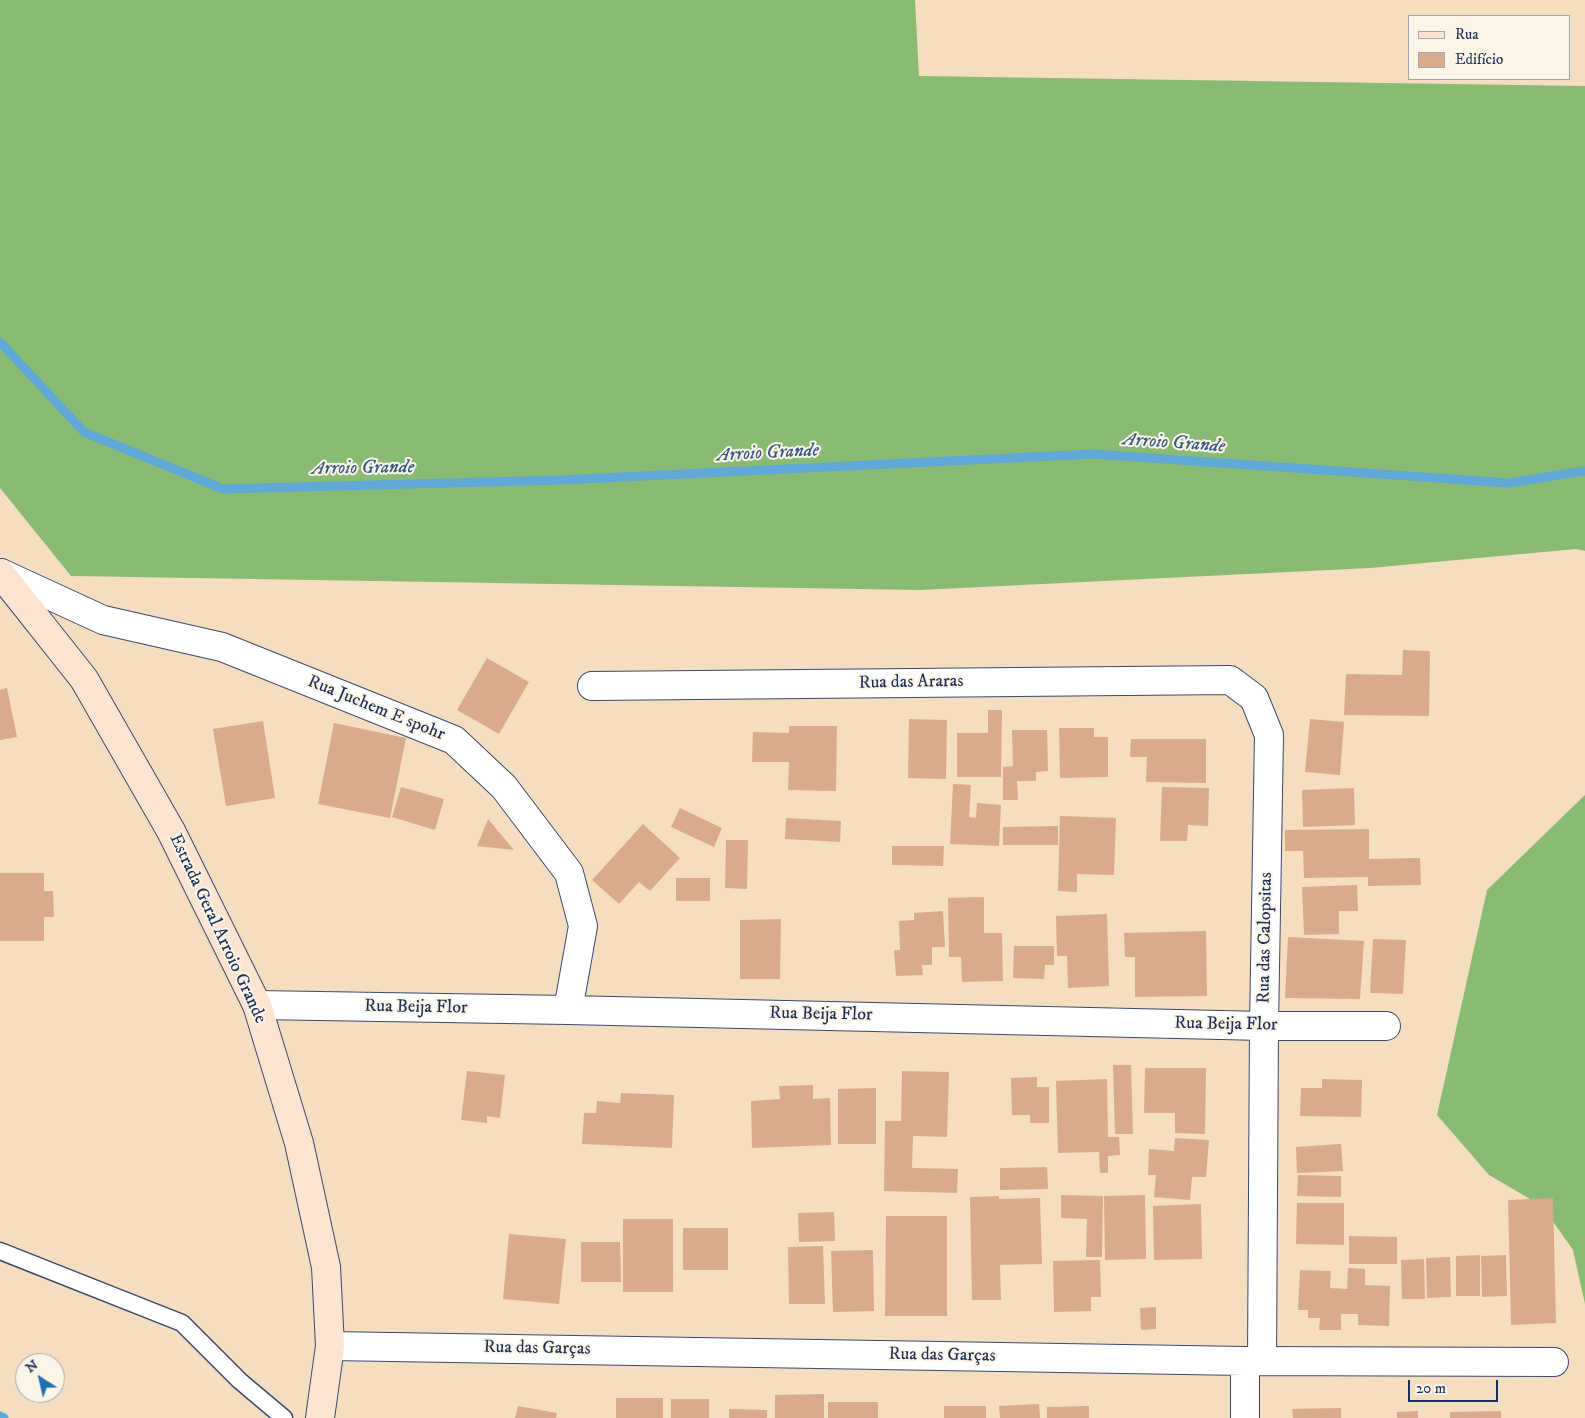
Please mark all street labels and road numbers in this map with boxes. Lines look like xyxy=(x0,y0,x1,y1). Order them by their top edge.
street label: Rua das Araras xyxy=(858,671,964,695)
street label: Rua Juchem E spohr xyxy=(304,672,448,746)
street label: Estrada Geral Arroio Grande xyxy=(164,831,270,1027)
street label: Rua das Calopsitas xyxy=(1254,872,1278,1004)
street label: Rua Beija Flor xyxy=(364,996,468,1020)
street label: Rua Beija Flor xyxy=(769,1003,873,1027)
street label: Rua Beija Flor xyxy=(1174,1013,1278,1037)
street label: Rua das Garças xyxy=(483,1337,591,1361)
street label: Rua das Garças xyxy=(888,1344,996,1368)

